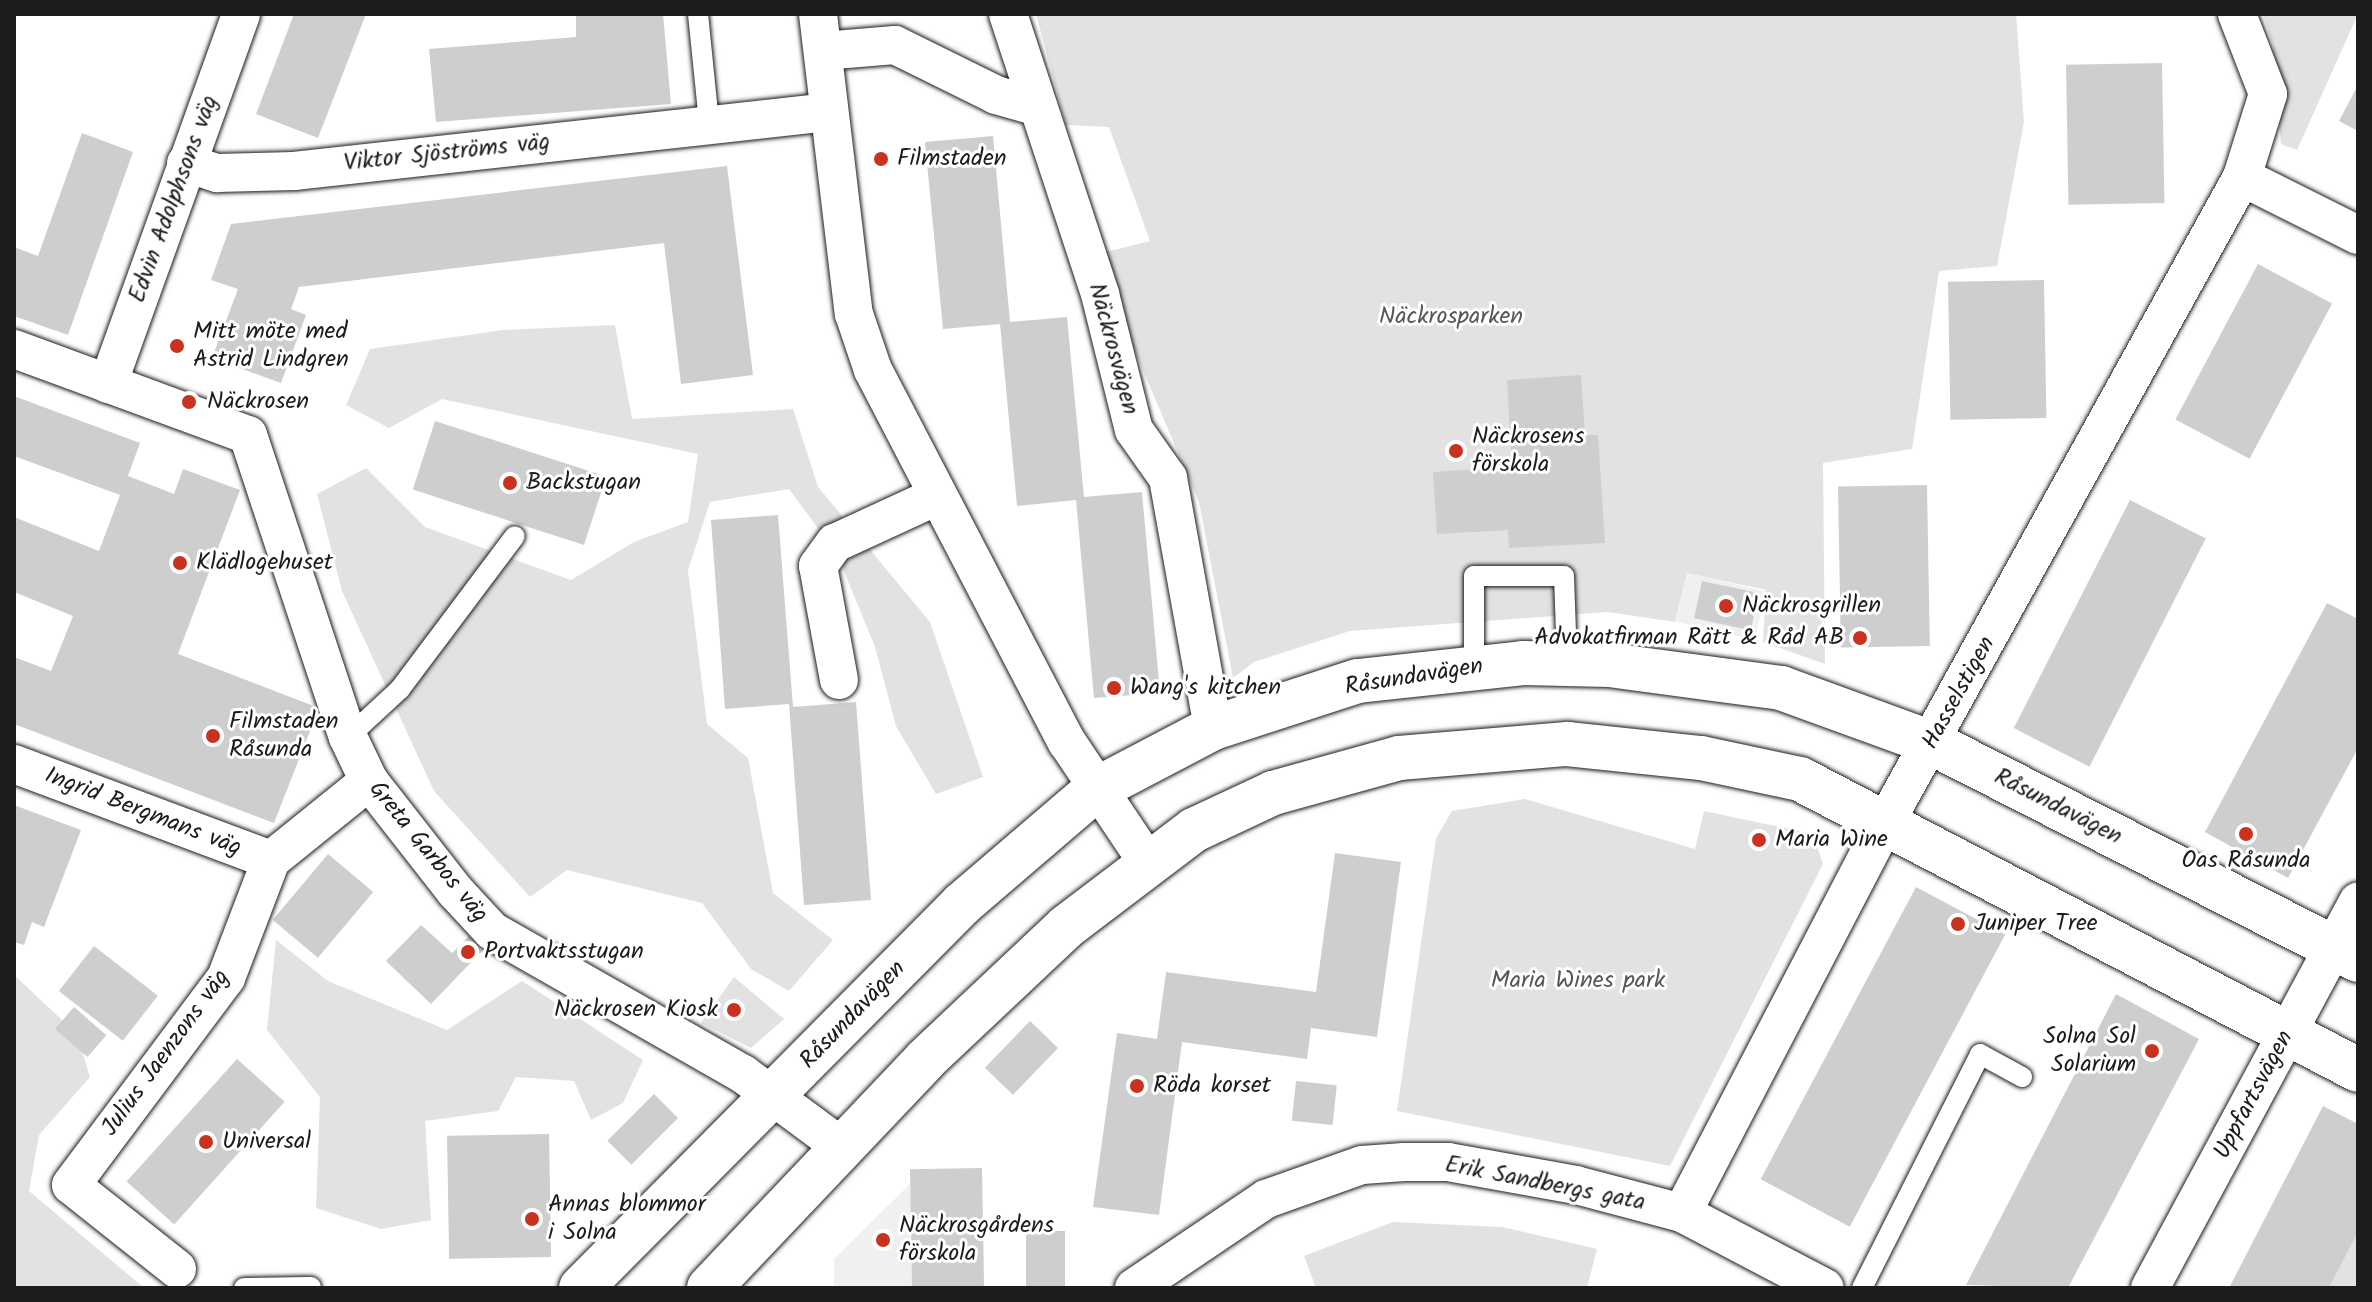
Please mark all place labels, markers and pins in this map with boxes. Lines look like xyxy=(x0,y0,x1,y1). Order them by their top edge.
place label: Filmstaden xyxy=(897,145,1007,173)
marker: Filmstaden xyxy=(872,150,890,168)
place label: Mitt möte med Astrid Lindgren xyxy=(193,318,349,374)
marker: Mitt möte med Astrid Lindgren xyxy=(168,337,186,355)
place label: Näckrosen xyxy=(207,388,309,416)
marker: Näckrosen xyxy=(178,391,200,413)
place label: Näckrosens förskola xyxy=(1472,423,1584,479)
marker: Näckrosens förskola xyxy=(1447,442,1465,460)
place label: Backstugan xyxy=(526,469,641,497)
marker: Backstugan xyxy=(501,474,519,492)
place label: Klädlogehuset xyxy=(196,549,333,577)
marker: Klädlogehuset xyxy=(171,554,189,572)
place label: Näckrosgrillen xyxy=(1742,592,1881,620)
marker: Näckrosgrillen xyxy=(1717,597,1735,615)
place label: Advokatfirman Rätt & Råd AB xyxy=(1534,624,1844,652)
marker: Advokatfirman Rätt & Råd AB xyxy=(1851,629,1869,647)
place label: Wang's kitchen xyxy=(1130,674,1281,702)
marker: Wang's kitchen xyxy=(1105,679,1123,697)
place label: Filmstaden Råsunda xyxy=(229,708,339,764)
marker: Filmstaden Råsunda xyxy=(204,727,222,745)
marker: Oas Råsunda xyxy=(2237,825,2255,843)
place label: Maria Wine xyxy=(1775,826,1888,854)
marker: Maria Wine xyxy=(1750,831,1768,849)
place label: Oas Råsunda xyxy=(2182,847,2310,875)
place label: Juniper Tree xyxy=(1974,910,2098,938)
marker: Juniper Tree xyxy=(1949,915,1967,933)
place label: Portvaktsstugan xyxy=(484,938,644,966)
marker: Portvaktsstugan xyxy=(459,943,477,961)
place label: Näckrosen Kiosk xyxy=(554,996,718,1024)
marker: Näckrosen Kiosk xyxy=(725,1001,743,1019)
place label: Solna Sol Solarium xyxy=(2043,1023,2136,1079)
marker: Solna Sol Solarium xyxy=(2143,1042,2161,1060)
place label: Röda korset xyxy=(1153,1072,1271,1100)
marker: Röda korset xyxy=(1128,1077,1146,1095)
place label: Universal xyxy=(222,1128,311,1156)
marker: Universal xyxy=(197,1133,215,1151)
place label: Annas blommor i Solna xyxy=(548,1191,706,1247)
marker: Annas blommor i Solna xyxy=(523,1210,541,1228)
place label: Näckrosgårdens förskola xyxy=(899,1212,1054,1268)
marker: Näckrosgårdens förskola xyxy=(874,1231,892,1249)

